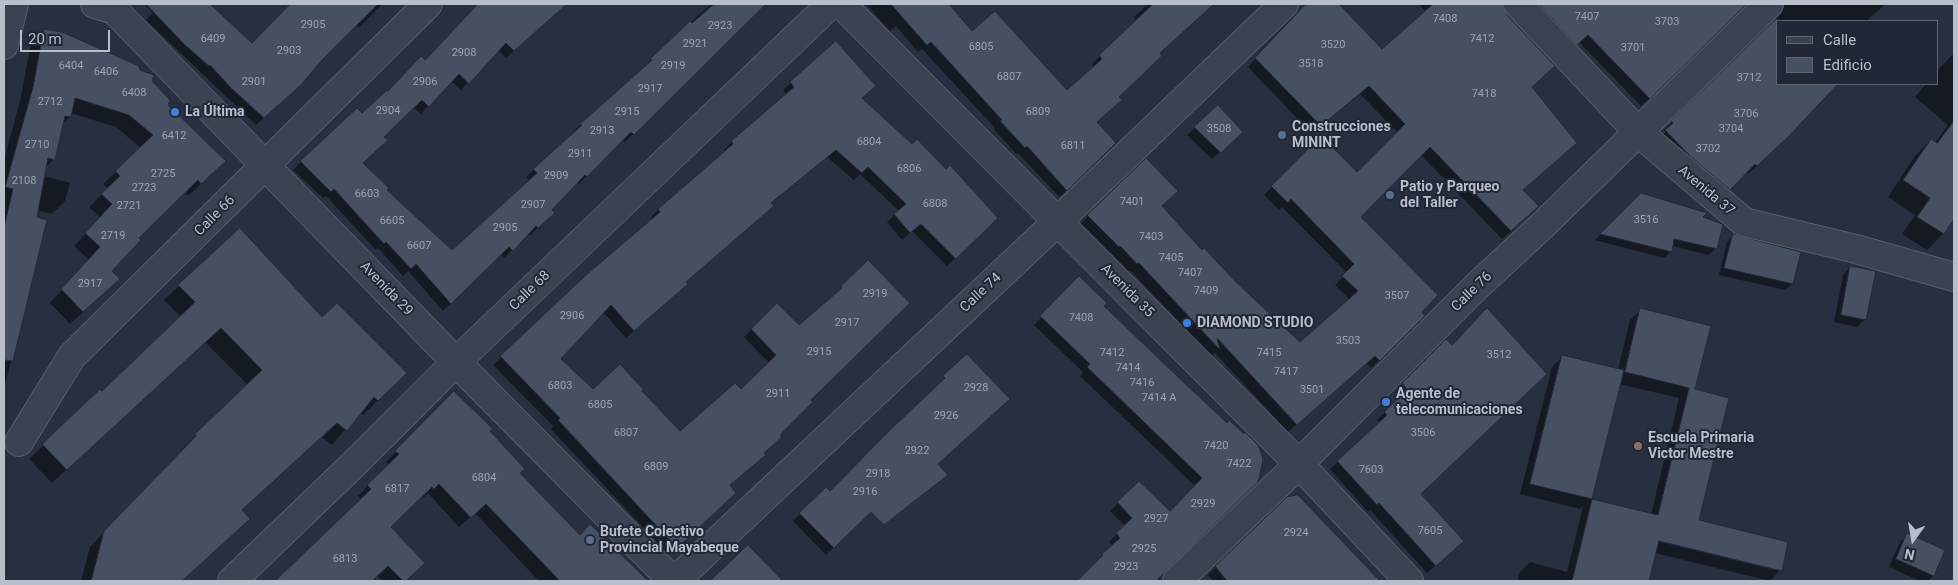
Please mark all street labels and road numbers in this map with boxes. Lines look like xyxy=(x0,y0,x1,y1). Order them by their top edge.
street label: Avenida 37 xyxy=(1674,162,1738,220)
street label: Calle 66 xyxy=(191,192,239,240)
street label: Avenida 29 xyxy=(356,258,416,320)
street label: Avenida 35 xyxy=(1097,261,1157,321)
street label: Calle 68 xyxy=(506,268,554,314)
street label: Calle 76 xyxy=(1448,269,1496,315)
street label: Calle 74 xyxy=(957,270,1005,316)

